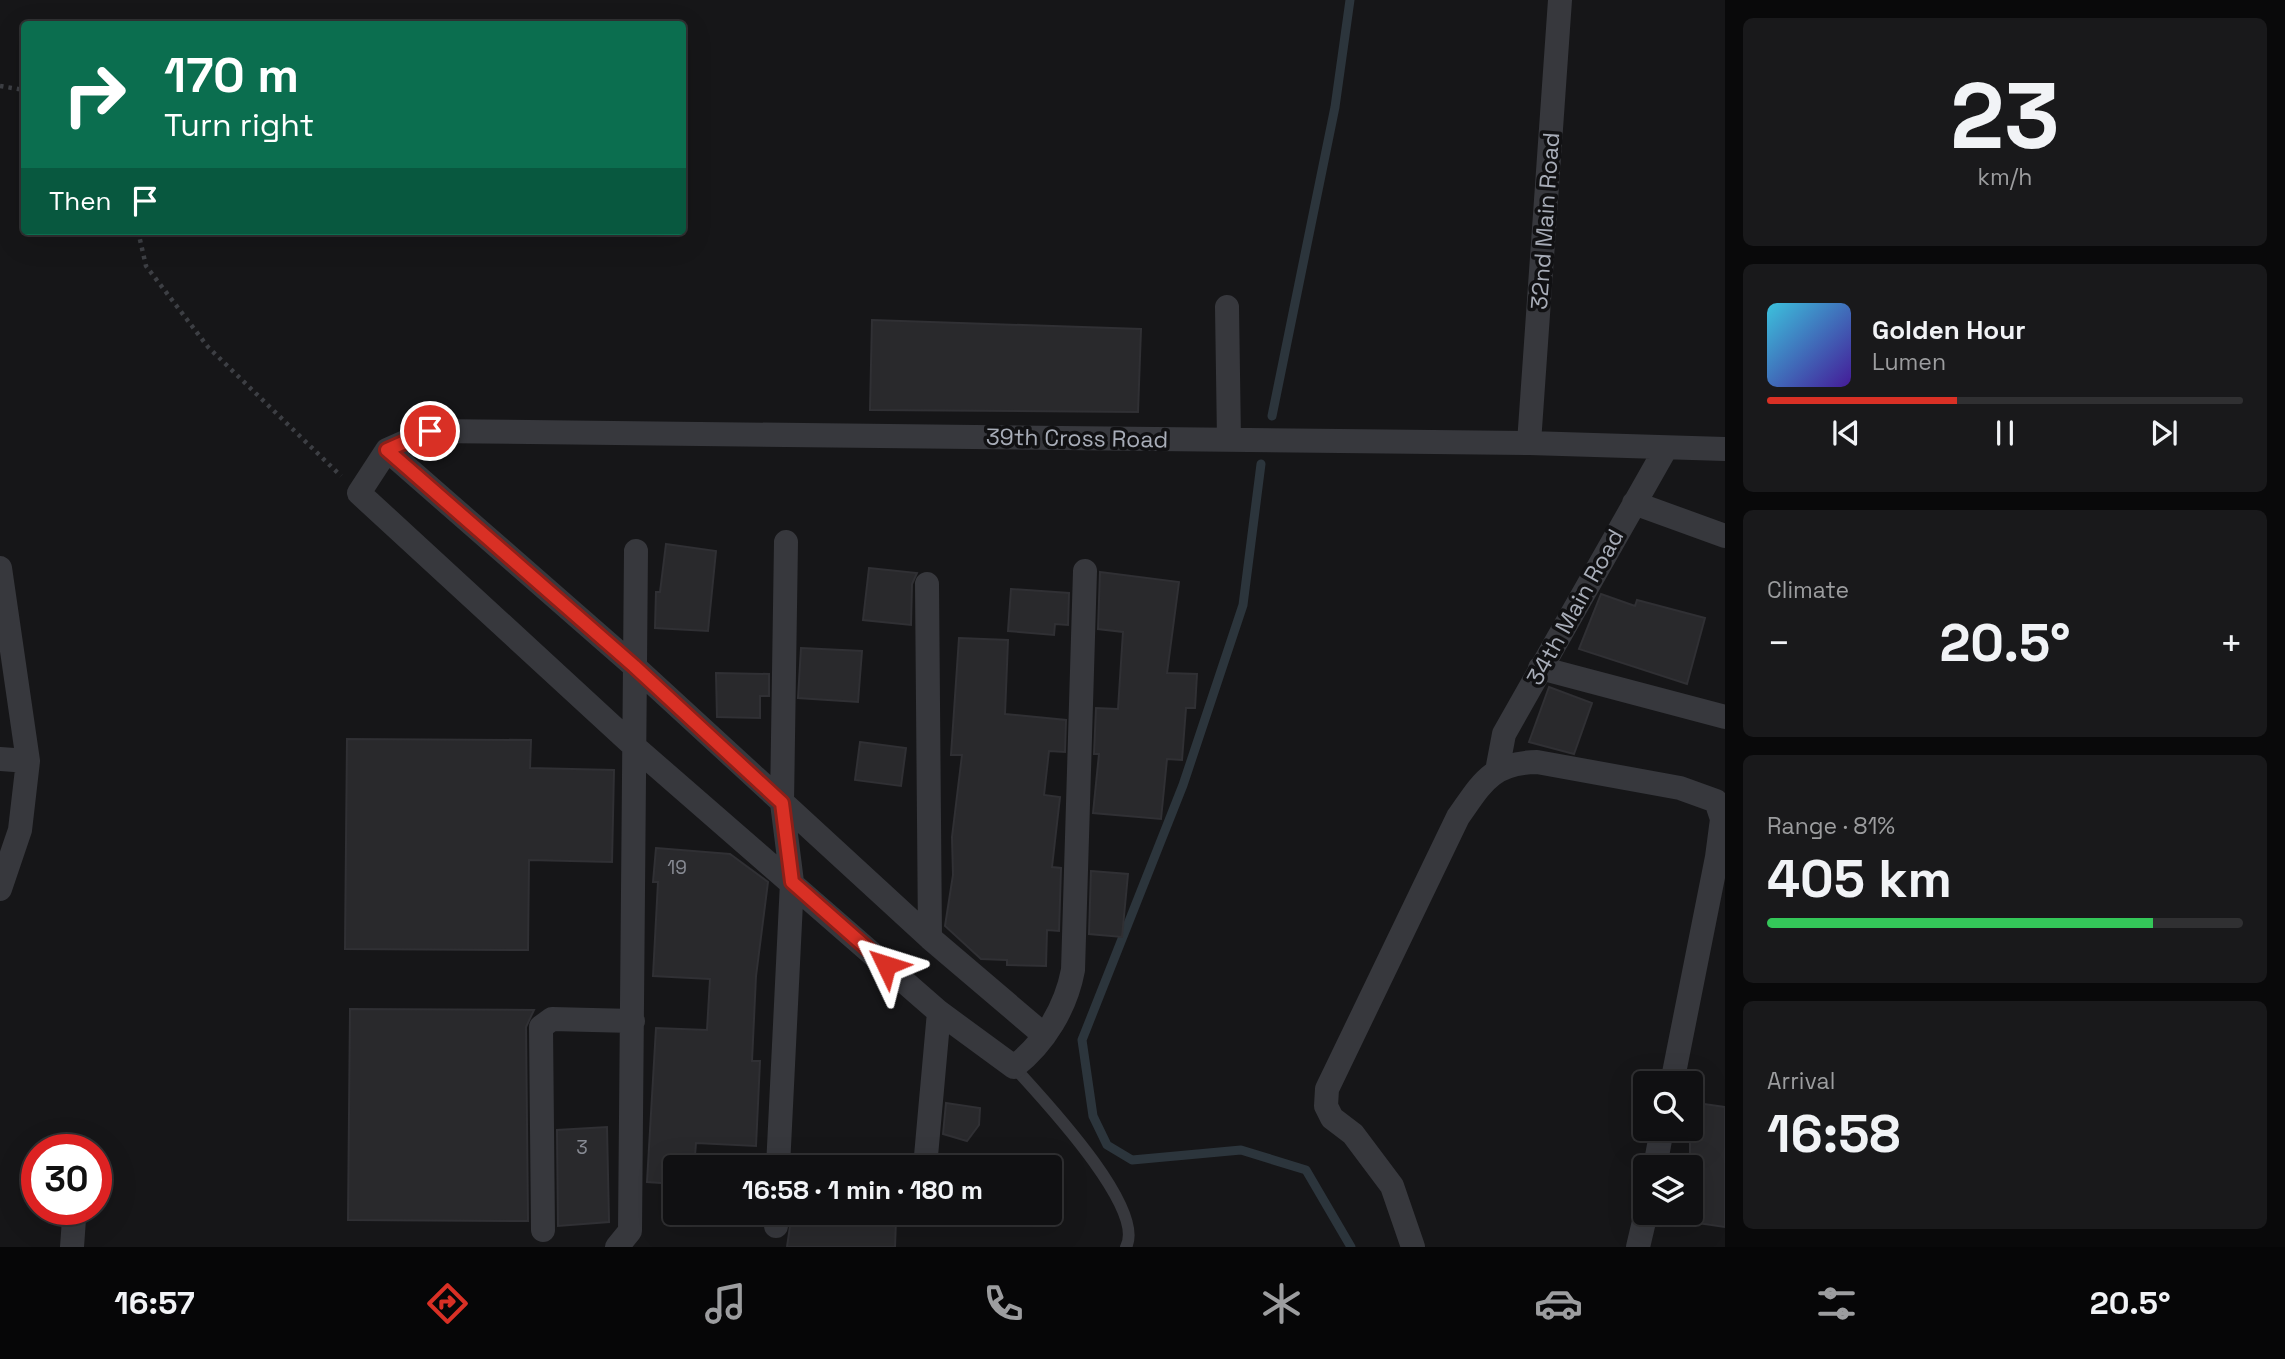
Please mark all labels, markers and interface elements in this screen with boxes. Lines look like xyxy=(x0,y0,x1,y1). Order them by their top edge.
text: 170 m xyxy=(164,44,299,106)
icon: right xyxy=(49,49,140,140)
text: 23 xyxy=(1950,58,2060,175)
text: Turn right xyxy=(164,105,314,145)
street label: 32nd Main Road xyxy=(1524,131,1566,311)
text: km/h xyxy=(1978,162,2032,192)
icon: arrive xyxy=(126,182,164,220)
text: Then xyxy=(49,184,112,218)
text: Golden Hour xyxy=(1872,313,2026,347)
text: Lumen xyxy=(1872,347,1946,377)
pin xyxy=(400,401,460,461)
icon: arrive xyxy=(411,412,449,450)
icon: previous xyxy=(1827,414,1865,452)
icon: pause xyxy=(1986,414,2024,452)
icon: next xyxy=(2145,414,2183,452)
street label: 39th Cross Road xyxy=(986,421,1168,455)
street label: 34th Main Road xyxy=(1520,524,1630,690)
text: Climate xyxy=(1767,575,1849,605)
text: 20.5° xyxy=(1939,610,2071,676)
text: − xyxy=(1767,619,1791,667)
text: + xyxy=(2219,619,2243,667)
text: Range · 81% xyxy=(1767,811,1895,841)
text: 405 km xyxy=(1767,846,1952,912)
house number: 19 xyxy=(667,855,687,880)
position arrow xyxy=(849,928,923,1002)
text: Arrival xyxy=(1767,1066,1835,1096)
map controls xyxy=(1633,1071,1703,1225)
button: search xyxy=(1633,1071,1703,1141)
text: 16:58 xyxy=(1767,1101,1901,1167)
speed limit sign: 30 xyxy=(21,1134,112,1225)
house number: 3 xyxy=(576,1135,588,1160)
button: layers xyxy=(1633,1155,1703,1225)
text: 16:58 · 1 min · 180 m xyxy=(742,1173,983,1207)
icon: directions xyxy=(423,1279,472,1328)
icon: music xyxy=(701,1279,750,1328)
icon: phone xyxy=(979,1279,1028,1328)
icon: climate xyxy=(1257,1279,1306,1328)
icon: car xyxy=(1534,1279,1583,1328)
icon: filters xyxy=(1812,1279,1861,1328)
text: 16:57 xyxy=(114,1283,195,1323)
text: 20.5° xyxy=(2090,1283,2171,1323)

